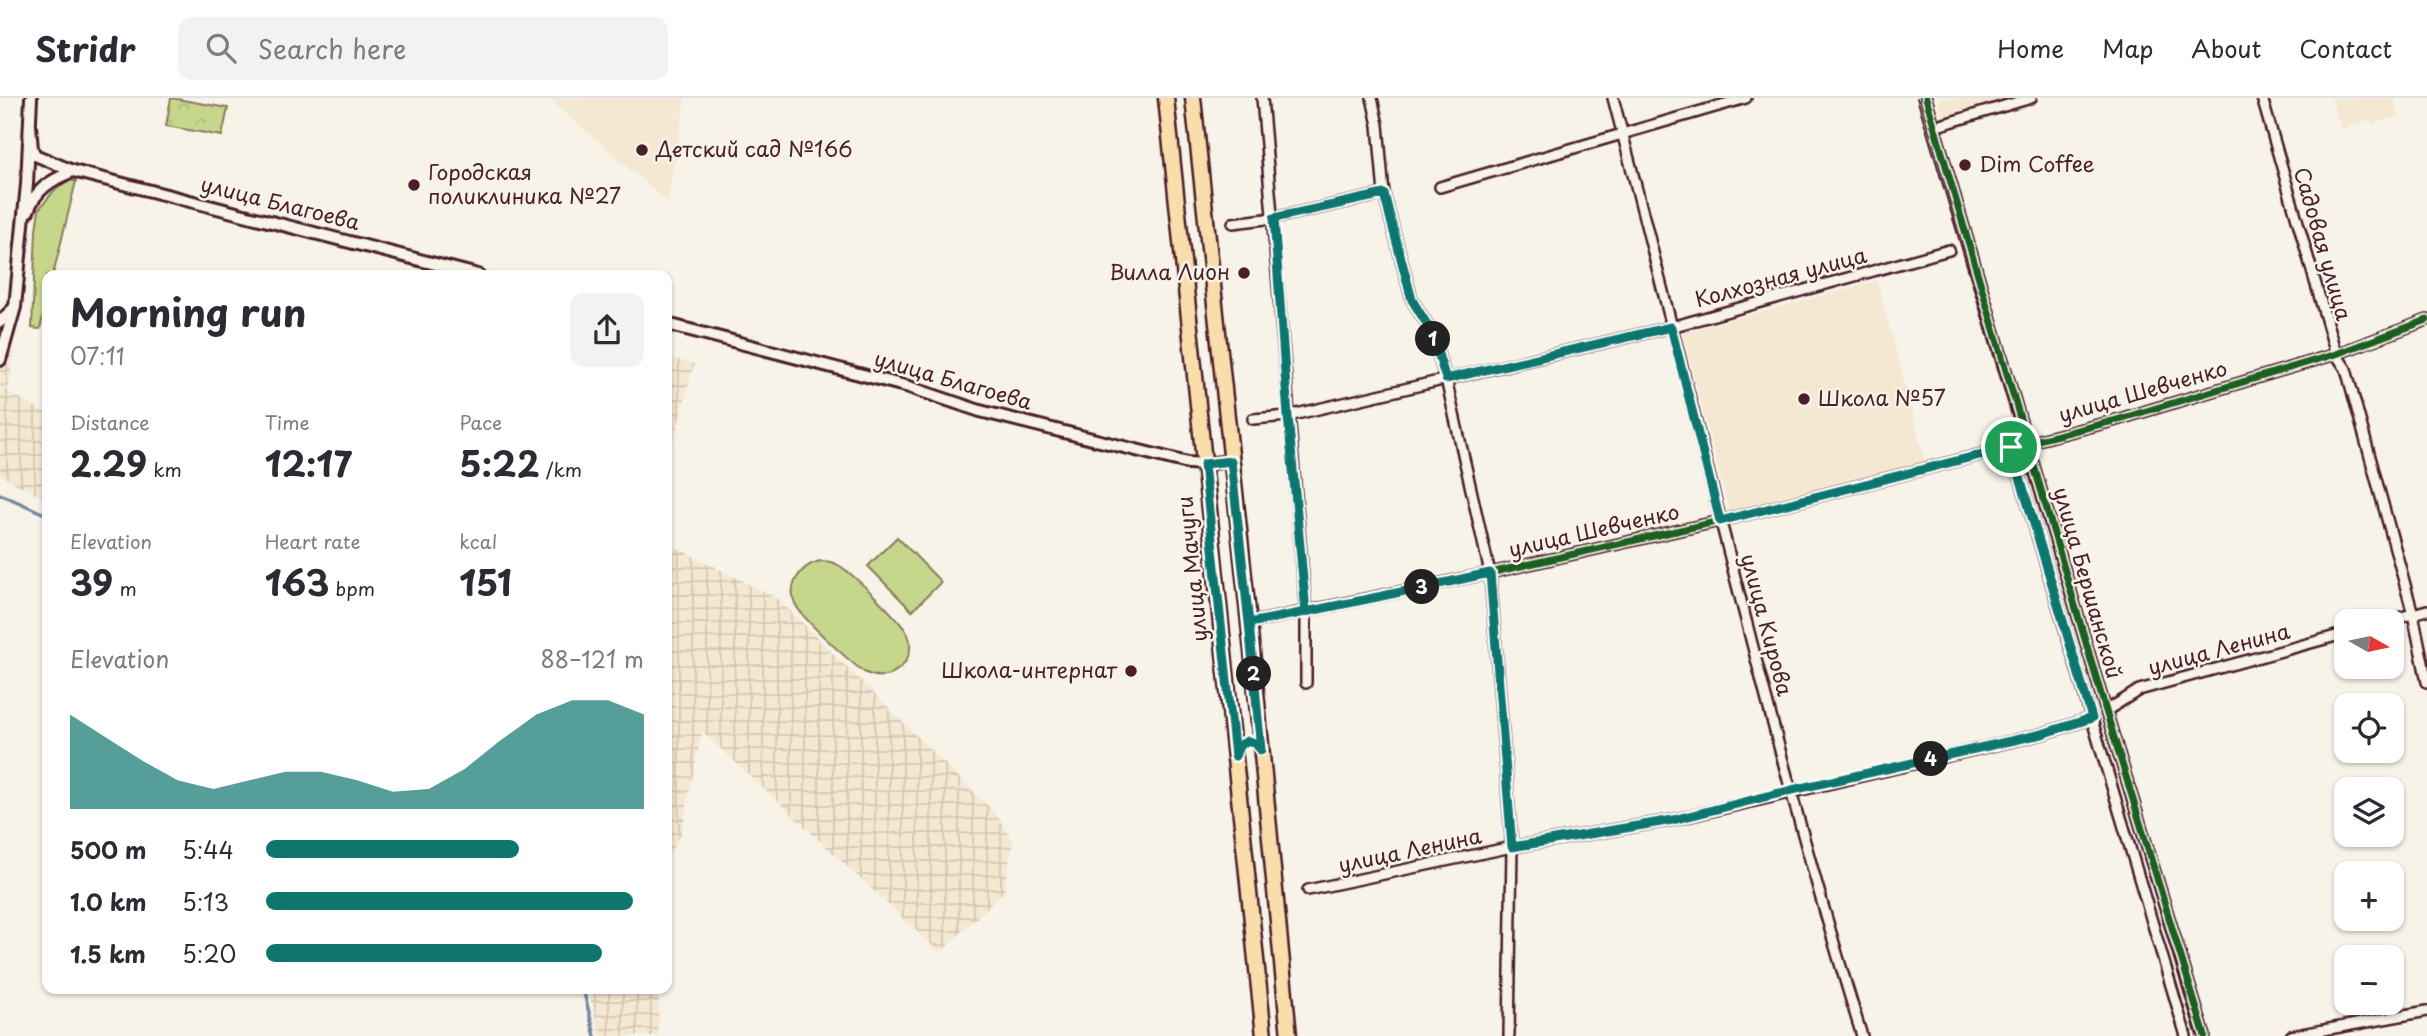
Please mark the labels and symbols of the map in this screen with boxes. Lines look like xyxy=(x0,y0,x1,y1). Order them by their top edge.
place label: Детский сад №166 xyxy=(655,132,853,164)
marker: Детский сад №166 xyxy=(634,142,650,158)
place label: Dim Coffee xyxy=(1979,147,2095,179)
place label: Городская поликлиника №27 xyxy=(428,155,621,211)
marker: Dim Coffee xyxy=(1957,157,1973,173)
street label: Садовая улица xyxy=(2287,163,2361,325)
street label: улица Благоева xyxy=(198,167,363,237)
marker: Городская поликлиника №27 xyxy=(406,177,422,193)
street label: Колхозная улица xyxy=(1691,238,1871,314)
place label: Вилла Лион xyxy=(1109,255,1230,287)
marker: Вилла Лион xyxy=(1236,265,1252,281)
pin: 1 xyxy=(1416,322,1450,356)
street label: улица Благоева xyxy=(871,341,1036,417)
street label: улица Шевченко xyxy=(2054,351,2231,429)
place label: Школа №57 xyxy=(1818,381,1946,413)
marker: Школа №57 xyxy=(1796,391,1812,407)
pin xyxy=(1981,417,2041,477)
street label: улица Бершанской xyxy=(2046,483,2132,682)
street label: улица Шевченко xyxy=(1505,494,1682,564)
street label: улица Мачуги xyxy=(1167,495,1215,644)
street label: улица Кирова xyxy=(1734,550,1802,699)
pin: 3 xyxy=(1404,570,1440,604)
north arrow xyxy=(2334,609,2404,679)
street label: улица Ленина xyxy=(2144,614,2294,682)
place label: Школа-интернат xyxy=(941,653,1118,685)
pin: 2 xyxy=(1236,656,1272,692)
marker: Школа-интернат xyxy=(1123,663,1139,679)
pin: 4 xyxy=(1913,742,1948,776)
street label: улица Ленина xyxy=(1335,818,1485,880)

